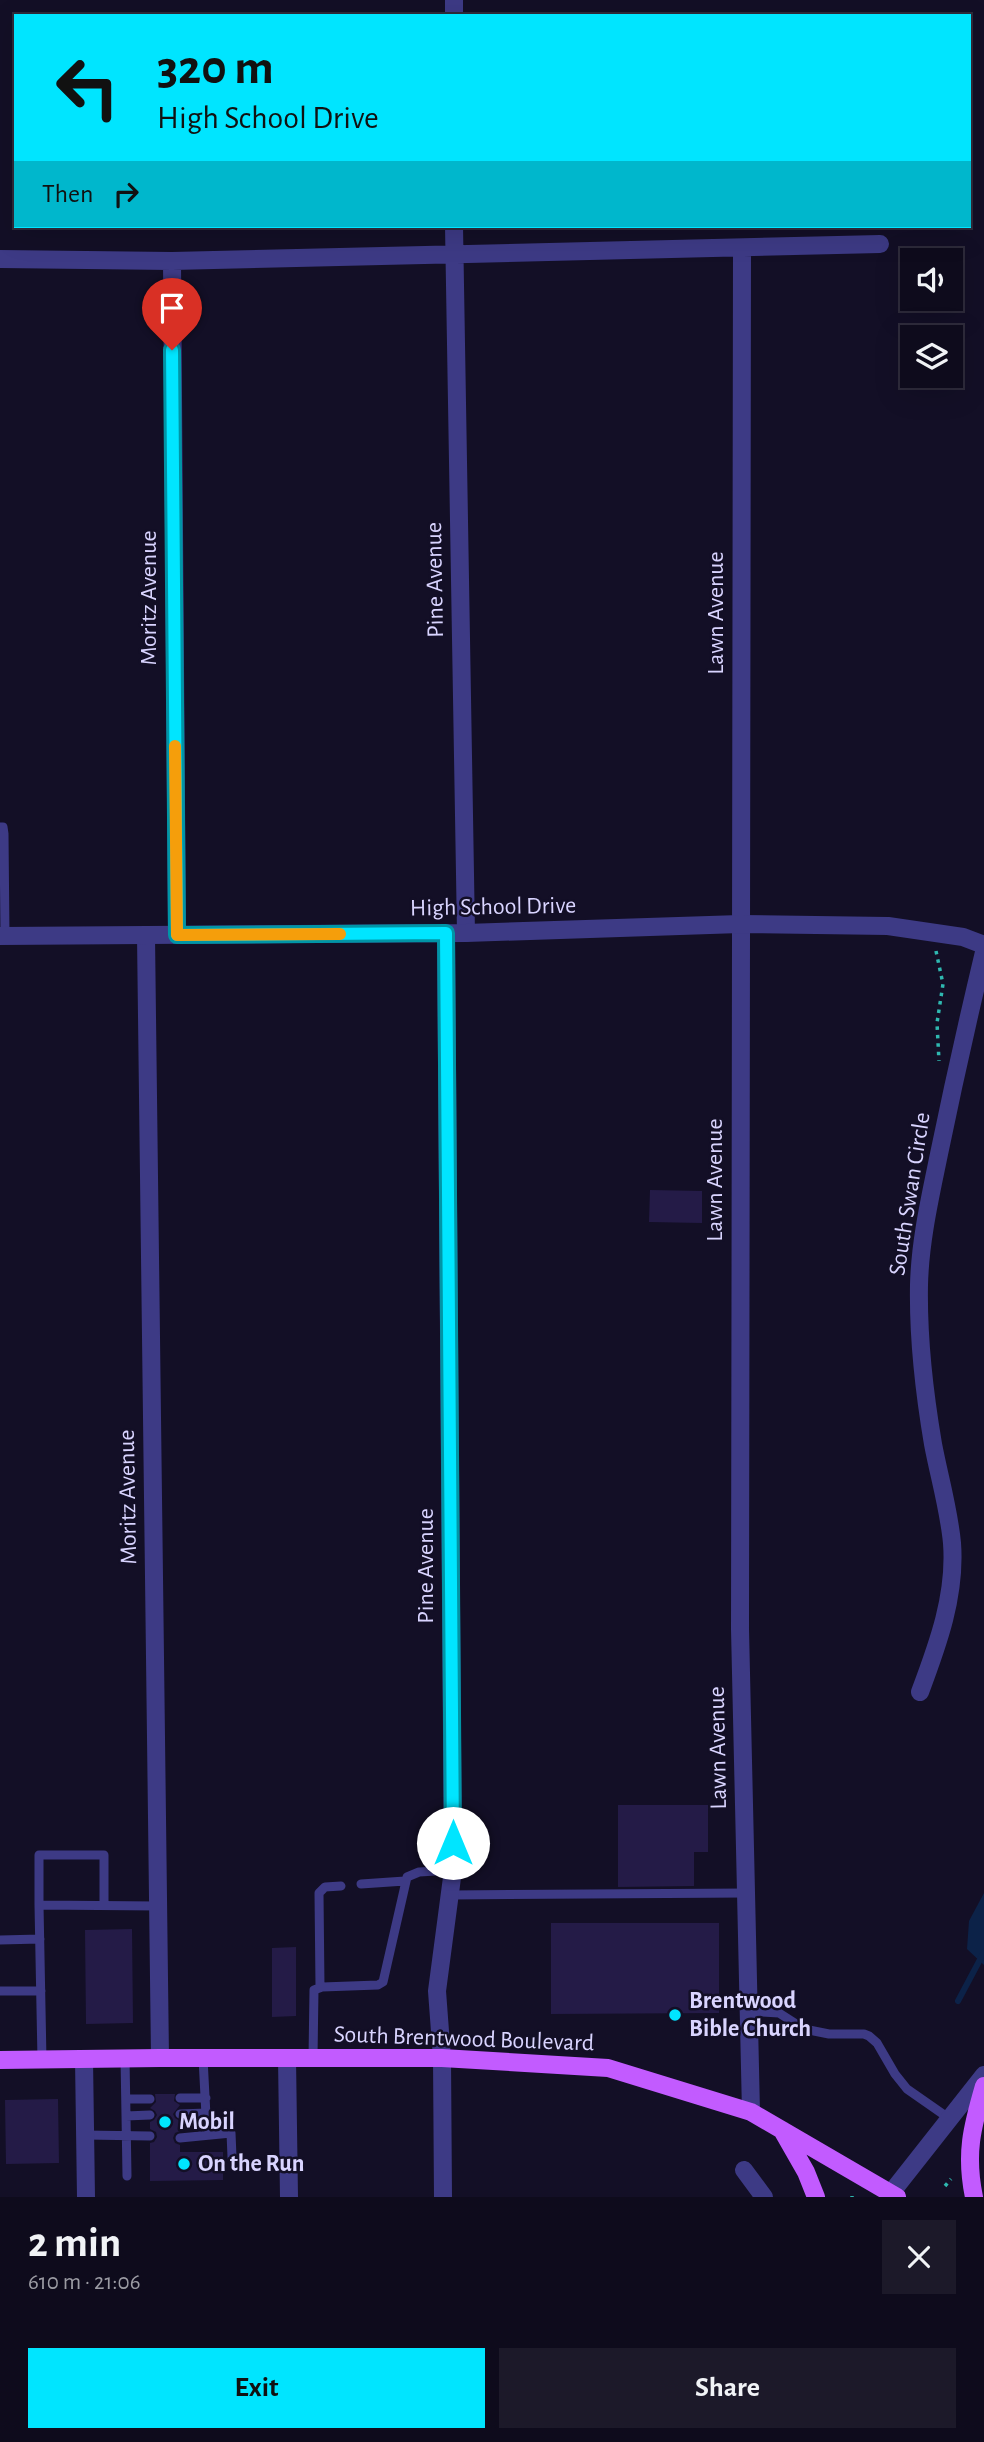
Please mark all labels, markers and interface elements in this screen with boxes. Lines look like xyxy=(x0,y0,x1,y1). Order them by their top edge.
icon: left xyxy=(42,42,133,133)
text: 320 m xyxy=(157,44,274,93)
text: High School Drive xyxy=(157,102,379,134)
icon: right xyxy=(107,175,145,213)
text: Then xyxy=(42,181,93,207)
map controls xyxy=(900,248,963,388)
button: sound xyxy=(900,248,963,311)
pin xyxy=(142,278,202,350)
icon: arrive xyxy=(153,289,191,327)
button: layers xyxy=(900,325,963,388)
street label: Pine Avenue xyxy=(422,522,448,638)
street label: Moritz Avenue xyxy=(137,530,161,666)
street label: Lawn Avenue xyxy=(704,551,728,675)
street label: High School Drive xyxy=(410,894,576,920)
street label: South Swan Circle xyxy=(885,1111,935,1277)
street label: Lawn Avenue xyxy=(703,1118,727,1242)
street label: Moritz Avenue xyxy=(115,1429,141,1565)
street label: Pine Avenue xyxy=(414,1508,438,1624)
street label: Lawn Avenue xyxy=(705,1686,731,1810)
position arrow xyxy=(416,1806,490,1880)
place label: Brentwood Bible Church xyxy=(689,1989,811,2041)
marker: Brentwood Bible Church xyxy=(667,2007,683,2023)
street label: South Brentwood Boulevard xyxy=(333,2022,595,2056)
place label: Mobil xyxy=(179,2110,235,2134)
marker: Mobil xyxy=(157,2114,173,2130)
place label: On the Run xyxy=(198,2152,304,2176)
marker: On the Run xyxy=(176,2156,192,2172)
button: close xyxy=(882,2220,956,2294)
text: 2 min xyxy=(28,2222,121,2264)
text: 610 m · 21:06 xyxy=(28,2271,141,2294)
button: Exit xyxy=(28,2348,485,2428)
button: Share xyxy=(499,2348,956,2428)

